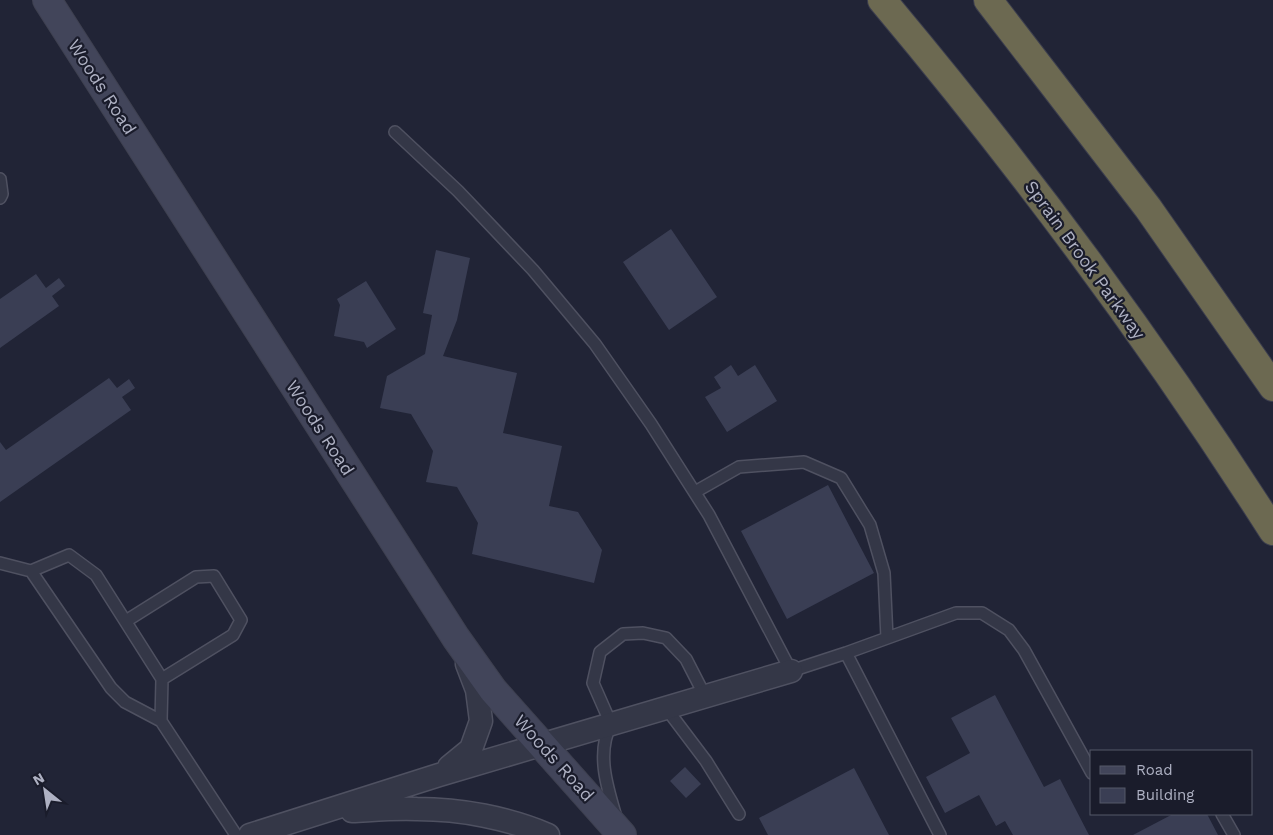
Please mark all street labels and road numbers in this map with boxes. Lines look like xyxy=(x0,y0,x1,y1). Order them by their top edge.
street label: Woods Road xyxy=(64,35,141,138)
street label: Sprain Brook Parkway xyxy=(1021,176,1150,344)
street label: Woods Road xyxy=(282,376,359,479)
street label: Woods Road xyxy=(510,710,599,805)

